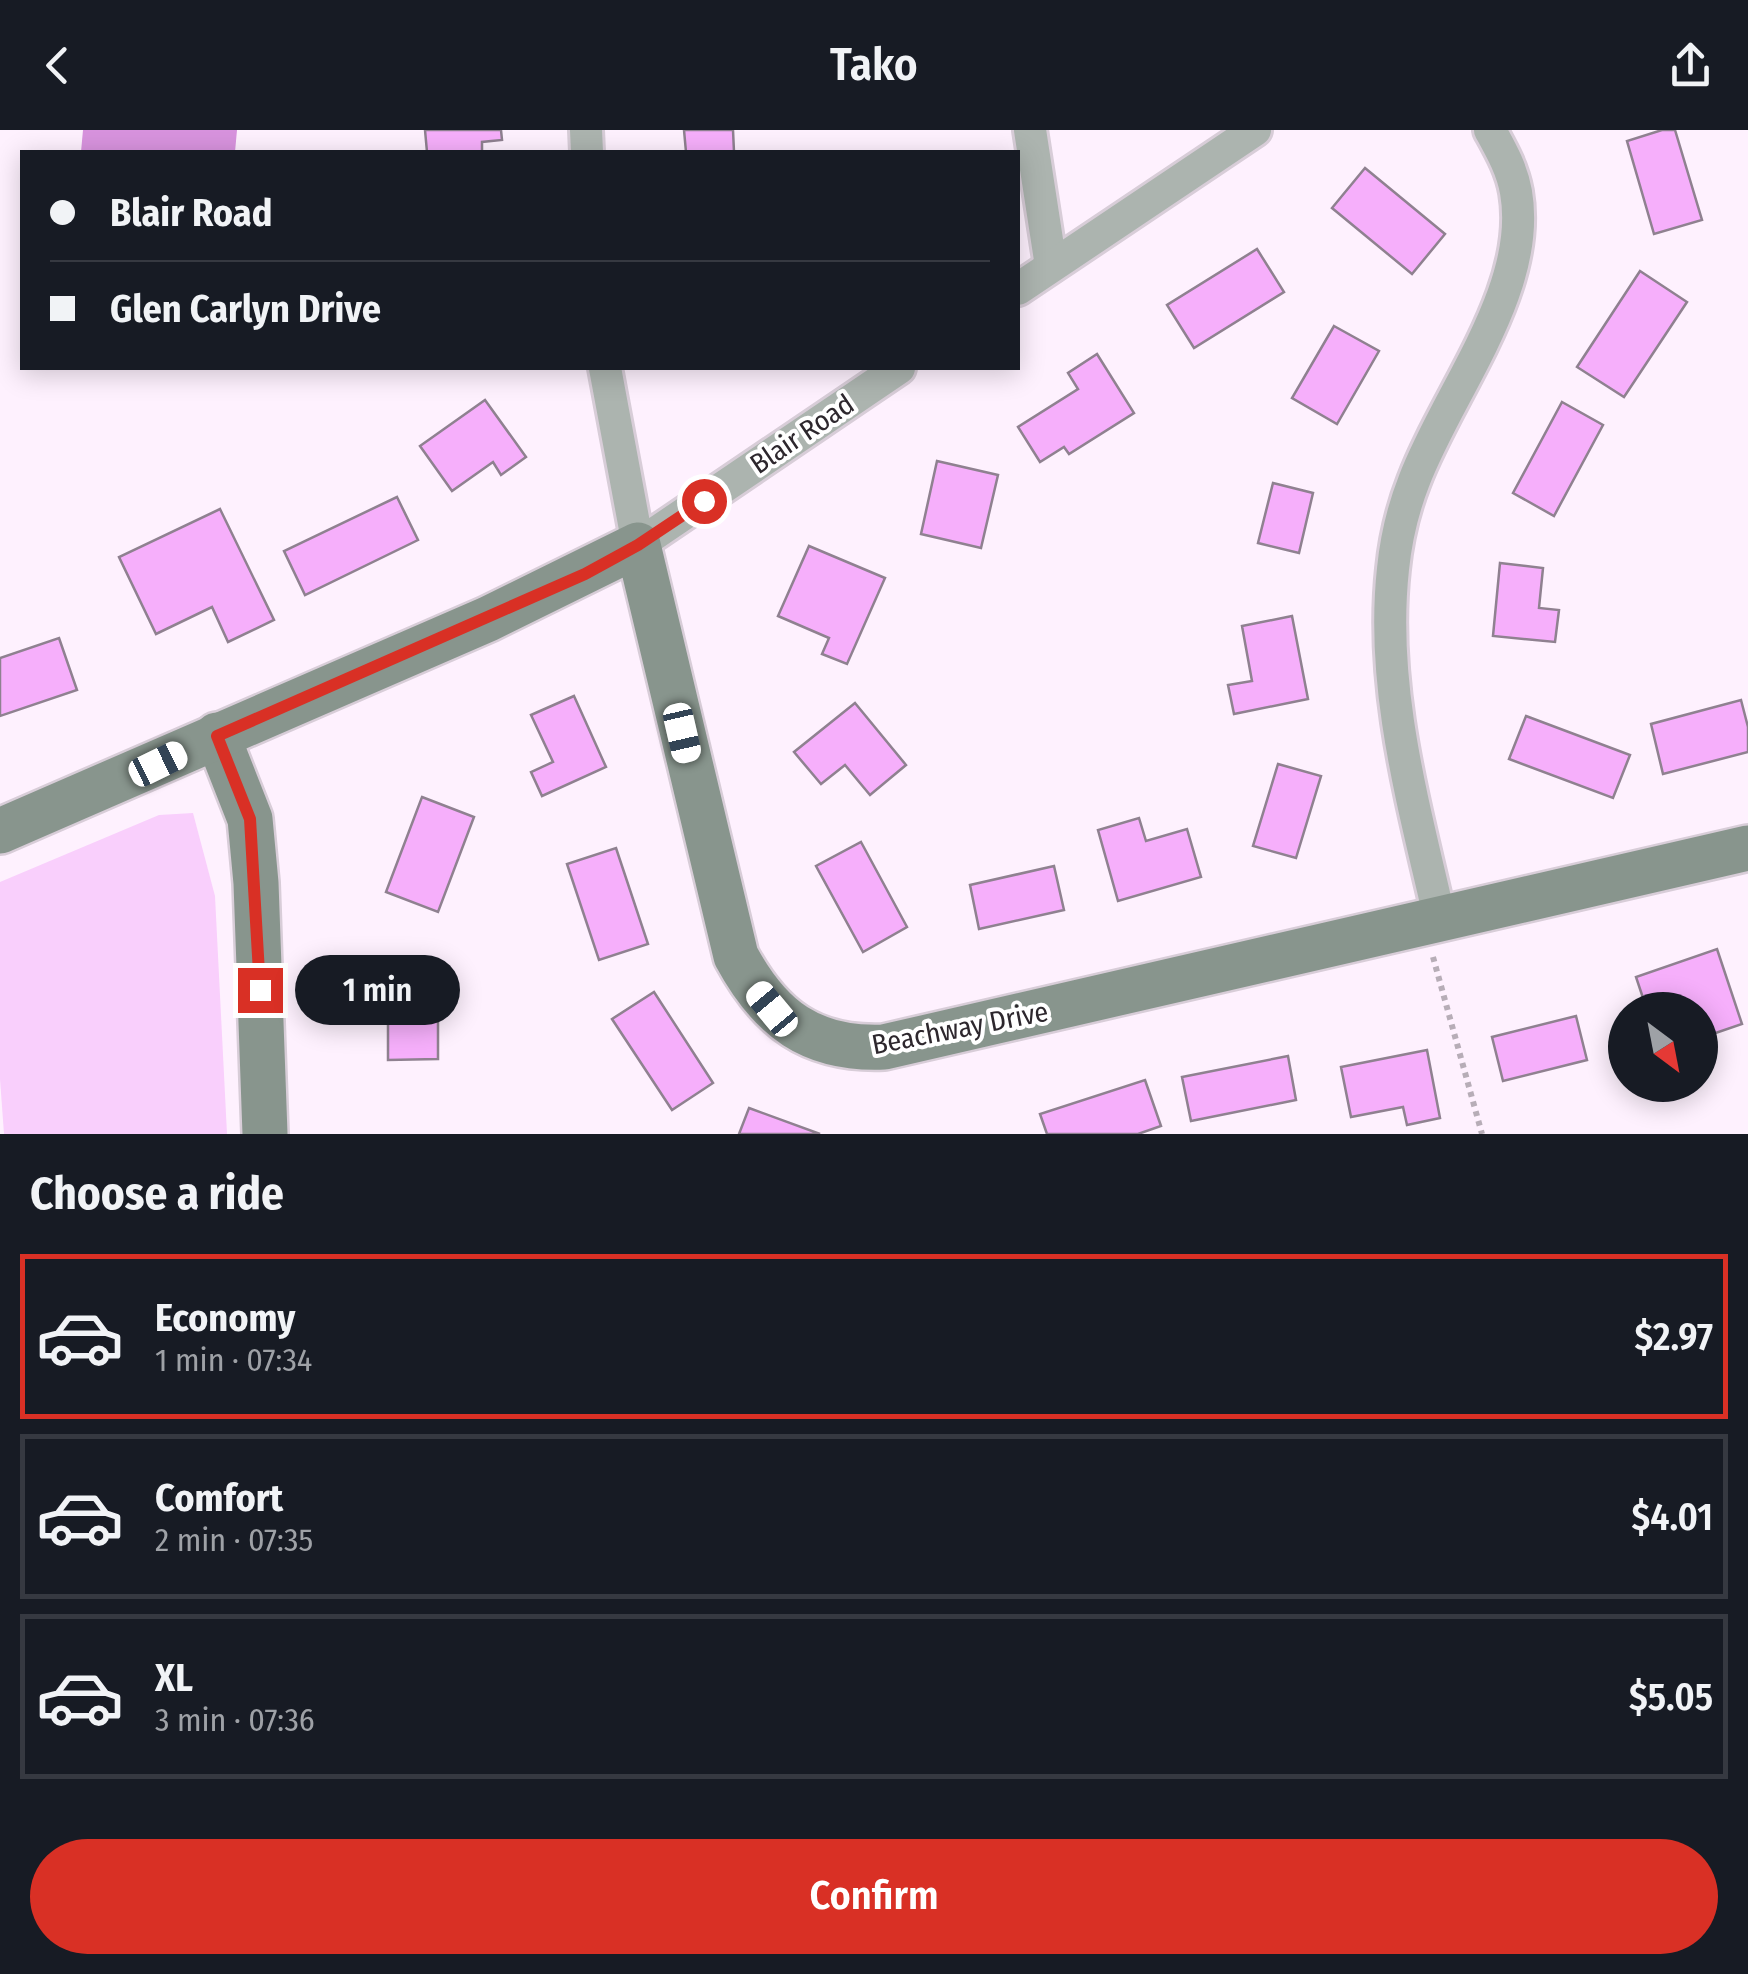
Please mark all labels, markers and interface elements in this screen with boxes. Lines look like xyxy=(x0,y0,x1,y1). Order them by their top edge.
icon: back xyxy=(30,38,85,93)
text: Tako xyxy=(830,38,918,92)
icon: share xyxy=(1663,38,1718,93)
text: Blair Road xyxy=(110,190,272,236)
text: Glen Carlyn Drive xyxy=(110,286,381,332)
street label: Blair Road xyxy=(744,387,860,481)
route start xyxy=(682,479,727,524)
car xyxy=(661,700,703,766)
car xyxy=(124,737,192,791)
callout: 1 min xyxy=(295,955,460,1025)
route end xyxy=(238,968,283,1013)
text: 1 min xyxy=(343,971,412,1009)
car xyxy=(741,976,803,1042)
north arrow xyxy=(1608,992,1718,1102)
map controls xyxy=(1608,992,1718,1102)
street label: Beachway Drive xyxy=(869,995,1051,1061)
text: Choose a ride xyxy=(30,1167,284,1221)
icon: car xyxy=(35,1292,125,1382)
text: Economy xyxy=(155,1295,295,1341)
text: $2.97 xyxy=(1635,1314,1713,1360)
text: 1 min · 07:34 xyxy=(155,1341,312,1379)
icon: car xyxy=(35,1472,125,1562)
text: Comfort xyxy=(155,1475,283,1521)
text: $4.01 xyxy=(1631,1494,1713,1540)
text: 2 min · 07:35 xyxy=(155,1521,313,1559)
icon: car xyxy=(35,1652,125,1742)
text: XL xyxy=(155,1655,193,1701)
text: $5.05 xyxy=(1629,1674,1713,1720)
text: 3 min · 07:36 xyxy=(155,1701,315,1739)
button: Confirm xyxy=(30,1839,1718,1954)

